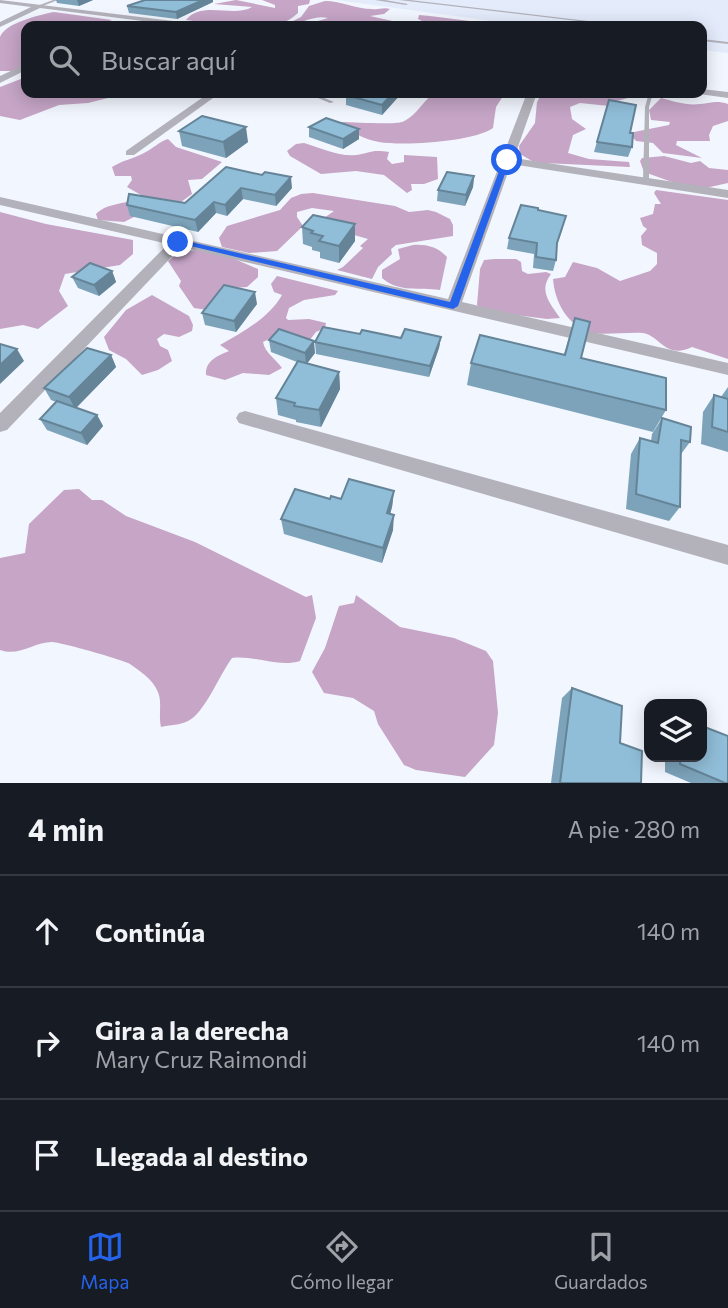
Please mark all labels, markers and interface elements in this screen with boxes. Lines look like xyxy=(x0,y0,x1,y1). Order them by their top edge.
search box xyxy=(21,21,707,98)
icon: search xyxy=(45,41,83,79)
text: Buscar aquí xyxy=(101,44,236,75)
route start xyxy=(491,144,522,175)
route end xyxy=(162,226,193,257)
map controls xyxy=(644,699,707,762)
button: layers xyxy=(644,699,707,762)
text: 4 min xyxy=(28,810,104,847)
text: A pie · 280 m xyxy=(568,815,700,843)
icon: ahead xyxy=(28,912,66,950)
text: Continúa xyxy=(95,916,205,947)
text: 140 m xyxy=(637,917,700,945)
text: Gira a la derecha xyxy=(95,1014,289,1045)
icon: right xyxy=(28,1024,66,1062)
text: 140 m xyxy=(637,1029,700,1057)
text: Mary Cruz Raimondi xyxy=(95,1045,307,1073)
icon: arrive xyxy=(28,1136,66,1174)
text: Llegada al destino xyxy=(95,1140,308,1171)
tab: Mapa xyxy=(80,1228,129,1293)
tab: Cómo llegar xyxy=(290,1228,393,1293)
tab: Guardados xyxy=(554,1228,648,1293)

